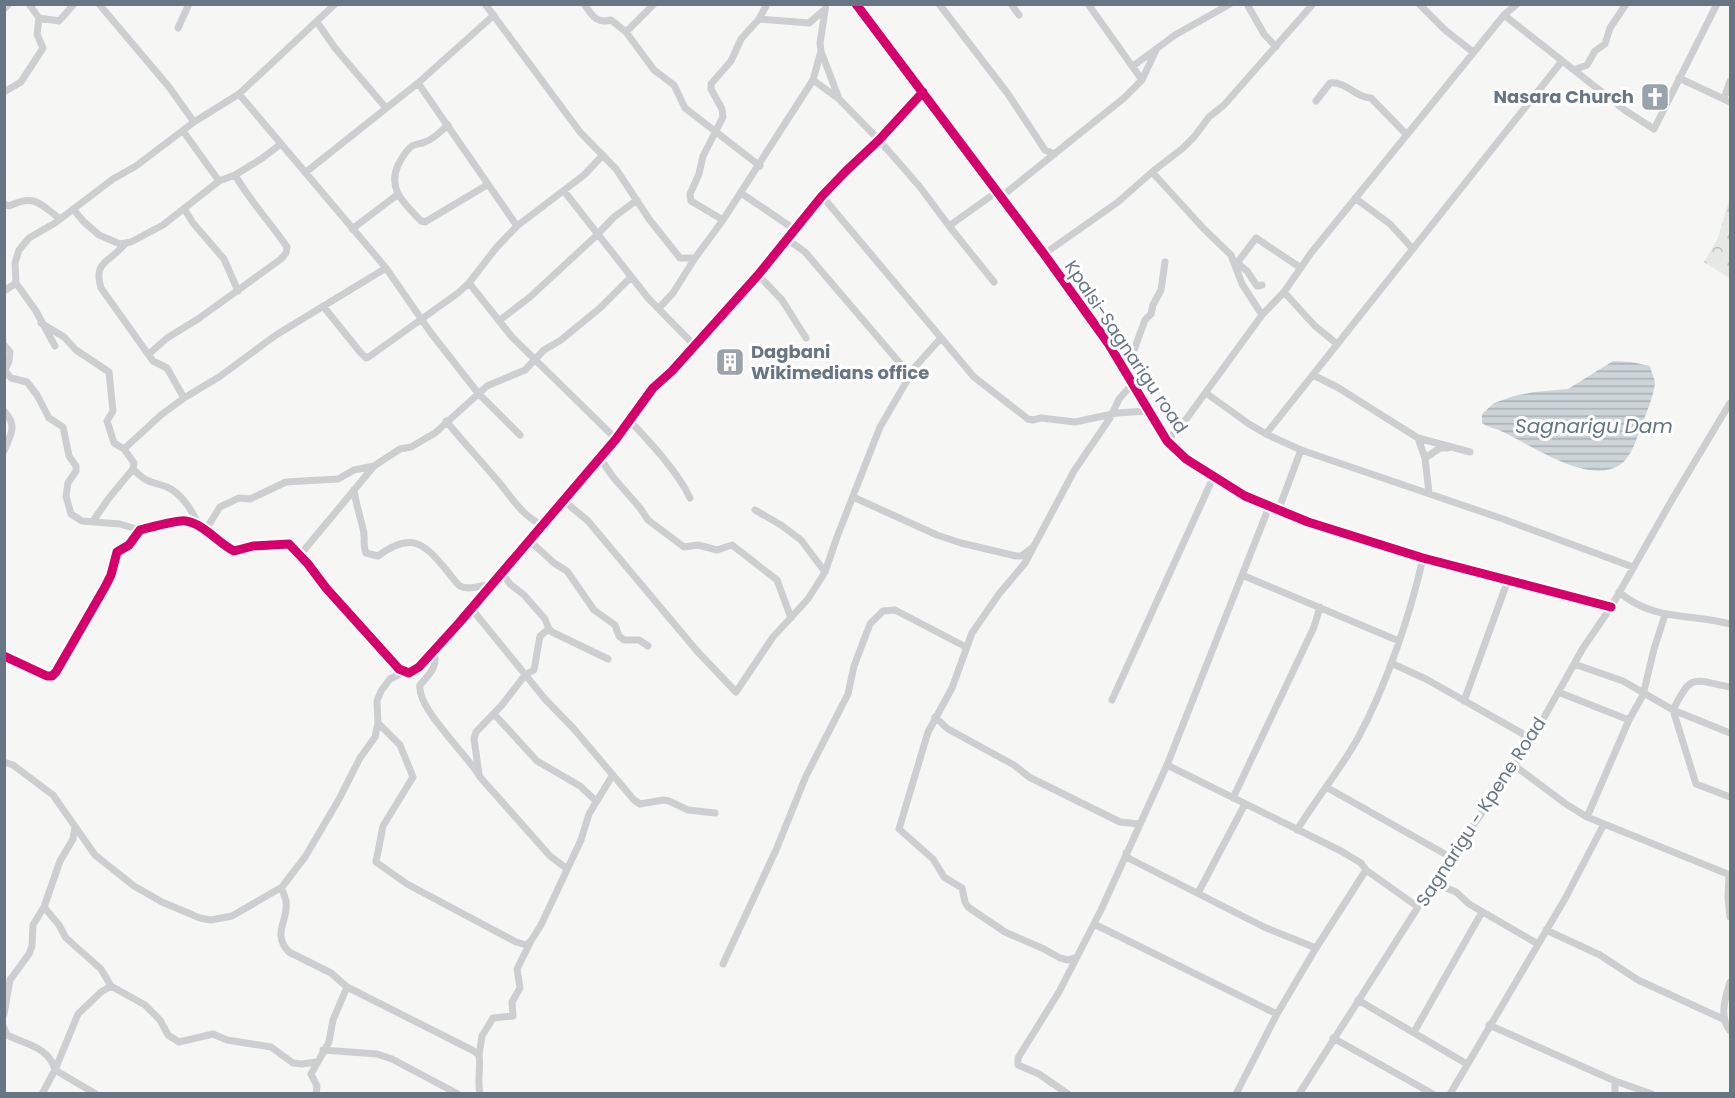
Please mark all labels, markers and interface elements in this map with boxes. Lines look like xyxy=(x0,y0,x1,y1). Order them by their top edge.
church icon: Nasara Church xyxy=(1639,81,1671,113)
place label: Nasara Church xyxy=(1494,84,1634,109)
street label: Kpalsi-Sagnarigu road xyxy=(1059,255,1194,438)
place label: Dagbani Wikimedians office xyxy=(751,339,929,385)
building icon: Dagbani Wikimedians office xyxy=(714,346,746,378)
water label: Sagnarigu Dam xyxy=(1515,412,1673,440)
street label: Sagnarigu - Kpene Road xyxy=(1410,712,1551,911)

